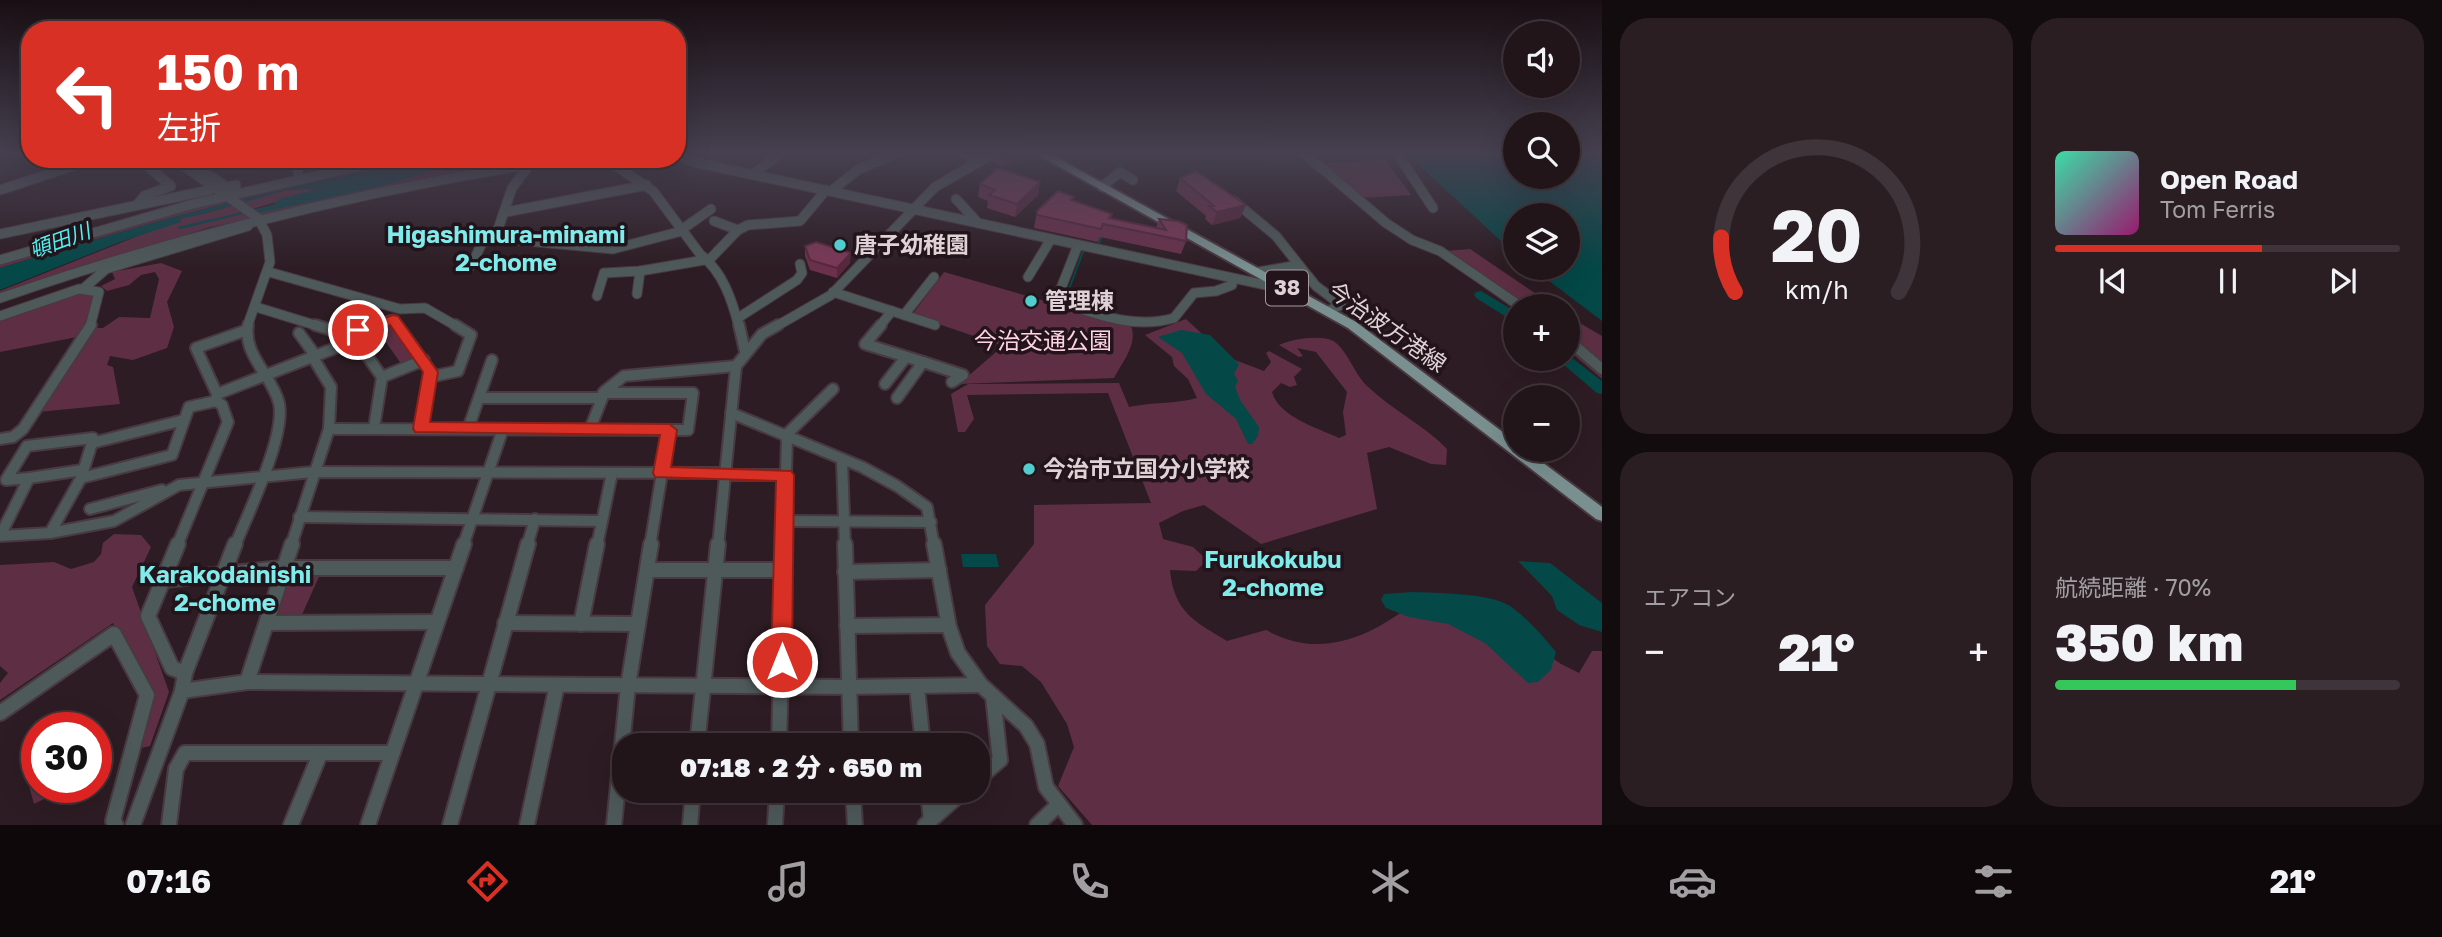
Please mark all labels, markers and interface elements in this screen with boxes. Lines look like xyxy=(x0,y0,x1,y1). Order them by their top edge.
map controls xyxy=(1503,21,1580,462)
button: sound xyxy=(1503,21,1580,98)
text: 150 m xyxy=(157,42,299,101)
icon: left xyxy=(42,49,133,140)
text: 左折 xyxy=(157,108,221,146)
button: search xyxy=(1503,112,1580,189)
text: Open Road xyxy=(2160,164,2298,195)
text: 20 xyxy=(1771,191,1862,278)
text: Tom Ferris xyxy=(2160,195,2275,223)
button: layers xyxy=(1503,203,1580,280)
water label: 頓田川 xyxy=(26,216,96,263)
district label: Higashimura-minami 2-chome xyxy=(387,219,625,276)
place label: 唐子幼稚園 xyxy=(854,230,969,258)
marker: 唐子幼稚園 xyxy=(832,237,848,253)
icon: previous xyxy=(2094,262,2132,300)
icon: pause xyxy=(2209,262,2247,300)
icon: next xyxy=(2324,262,2362,300)
road number: 38 xyxy=(1266,270,1308,306)
text: km/h xyxy=(1785,274,1848,305)
street label: 今治波方港線 xyxy=(1323,275,1452,377)
place label: 管理棟 xyxy=(1045,286,1114,314)
marker: 管理棟 xyxy=(1023,293,1039,309)
button: + xyxy=(1503,294,1580,371)
pin xyxy=(328,300,388,360)
icon: arrive xyxy=(339,311,377,349)
park label: 今治交通公園 xyxy=(974,326,1112,354)
button: − xyxy=(1503,385,1580,462)
place label: 今治市立国分小学校 xyxy=(1043,454,1250,482)
marker: 今治市立国分小学校 xyxy=(1021,461,1037,477)
district label: Furukokubu 2-chome xyxy=(1204,544,1342,601)
district label: Karakodainishi 2-chome xyxy=(139,559,311,616)
text: 航続距離 · 70% xyxy=(2055,573,2211,601)
text: エアコン xyxy=(1644,583,1736,611)
text: 350 km xyxy=(2055,610,2243,672)
text: 21° xyxy=(1778,620,1855,682)
position arrow xyxy=(745,625,819,699)
text: − xyxy=(1644,629,1665,674)
text: + xyxy=(1968,629,1989,674)
speed limit sign: 30 xyxy=(21,712,112,803)
text: 07:18 · 2 分 · 650 m xyxy=(680,752,922,783)
icon: directions xyxy=(463,857,512,906)
icon: music xyxy=(764,857,813,906)
icon: phone xyxy=(1065,857,1114,906)
icon: climate xyxy=(1366,857,1415,906)
icon: car xyxy=(1668,857,1717,906)
icon: filters xyxy=(1969,857,2018,906)
text: 07:16 xyxy=(126,862,211,900)
text: 21° xyxy=(2270,862,2316,900)

